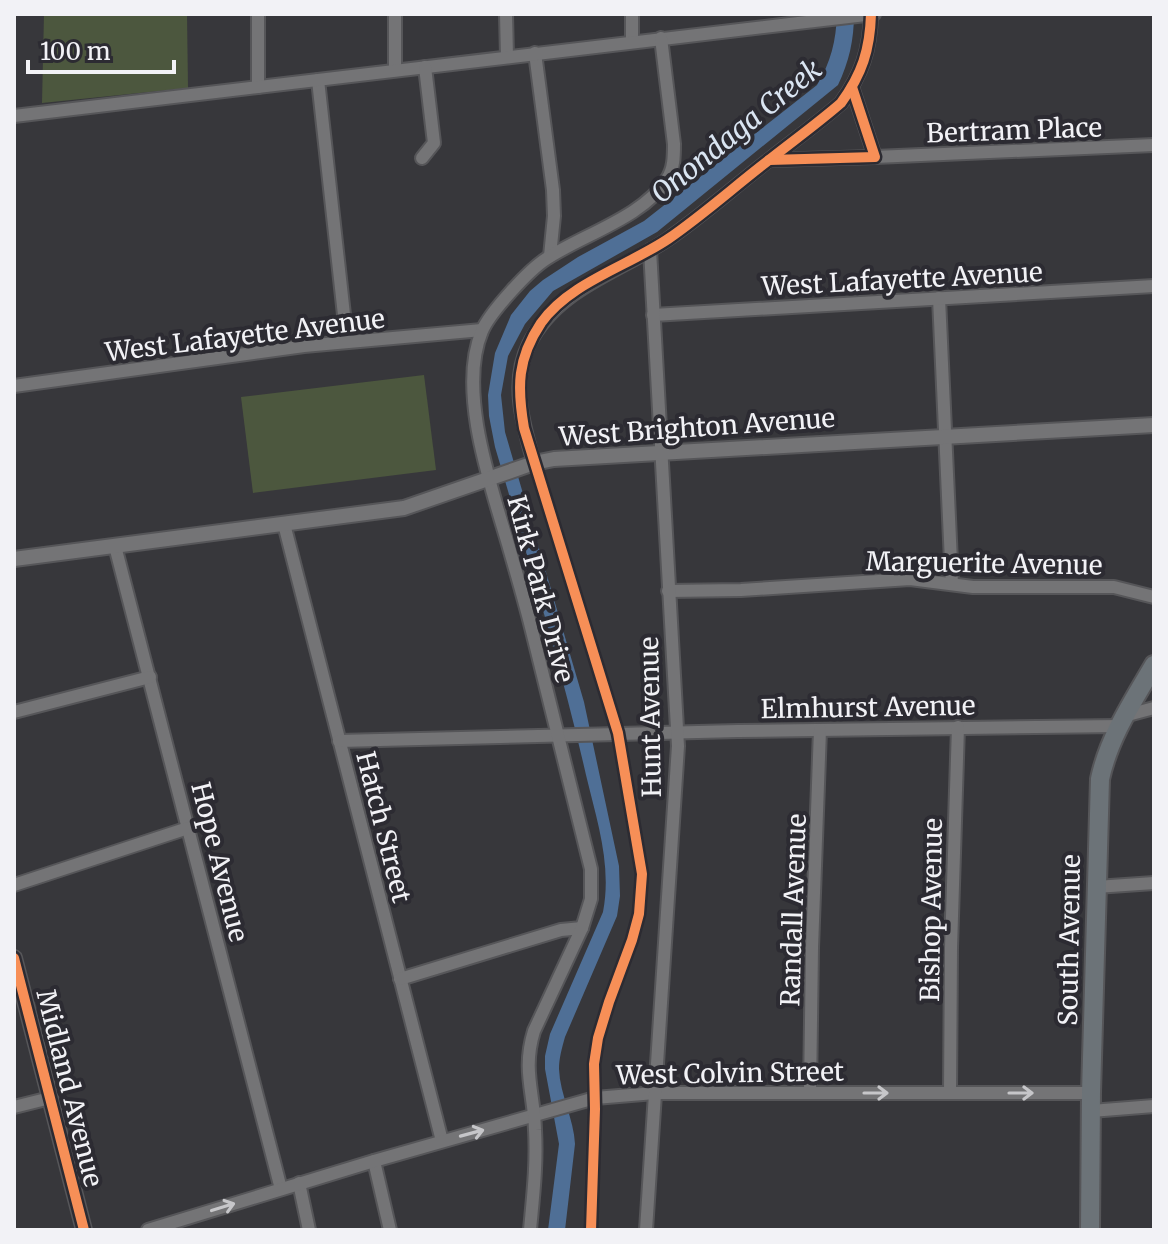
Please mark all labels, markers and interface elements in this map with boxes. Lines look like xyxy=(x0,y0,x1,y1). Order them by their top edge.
scale bar xyxy=(28,24,174,74)
text: 100 m xyxy=(40,36,111,67)
water label: Onondaga Creek xyxy=(643,51,829,211)
street label: Bertram Place xyxy=(925,110,1103,150)
street label: West Lafayette Avenue xyxy=(760,255,1043,303)
street label: West Lafayette Avenue xyxy=(102,301,387,369)
street label: West Brighton Avenue xyxy=(557,401,836,453)
street label: Kirk Park Drive xyxy=(500,492,582,686)
street label: Marguerite Avenue xyxy=(865,544,1103,582)
street label: Hunt Avenue xyxy=(632,636,668,798)
street label: Elmhurst Avenue xyxy=(760,689,976,725)
street label: Hatch Street xyxy=(349,748,419,906)
street label: Hope Avenue xyxy=(184,779,256,945)
street label: Randall Avenue xyxy=(773,813,813,1007)
street label: Bishop Avenue xyxy=(913,818,949,1002)
street label: South Avenue xyxy=(1051,854,1087,1026)
street label: Midland Avenue xyxy=(30,986,110,1190)
street label: West Colvin Street xyxy=(615,1055,844,1092)
one-way arrow xyxy=(862,1085,889,1101)
one-way arrow xyxy=(1007,1085,1034,1101)
one-way arrow xyxy=(459,1124,485,1139)
one-way arrow xyxy=(210,1199,235,1213)

